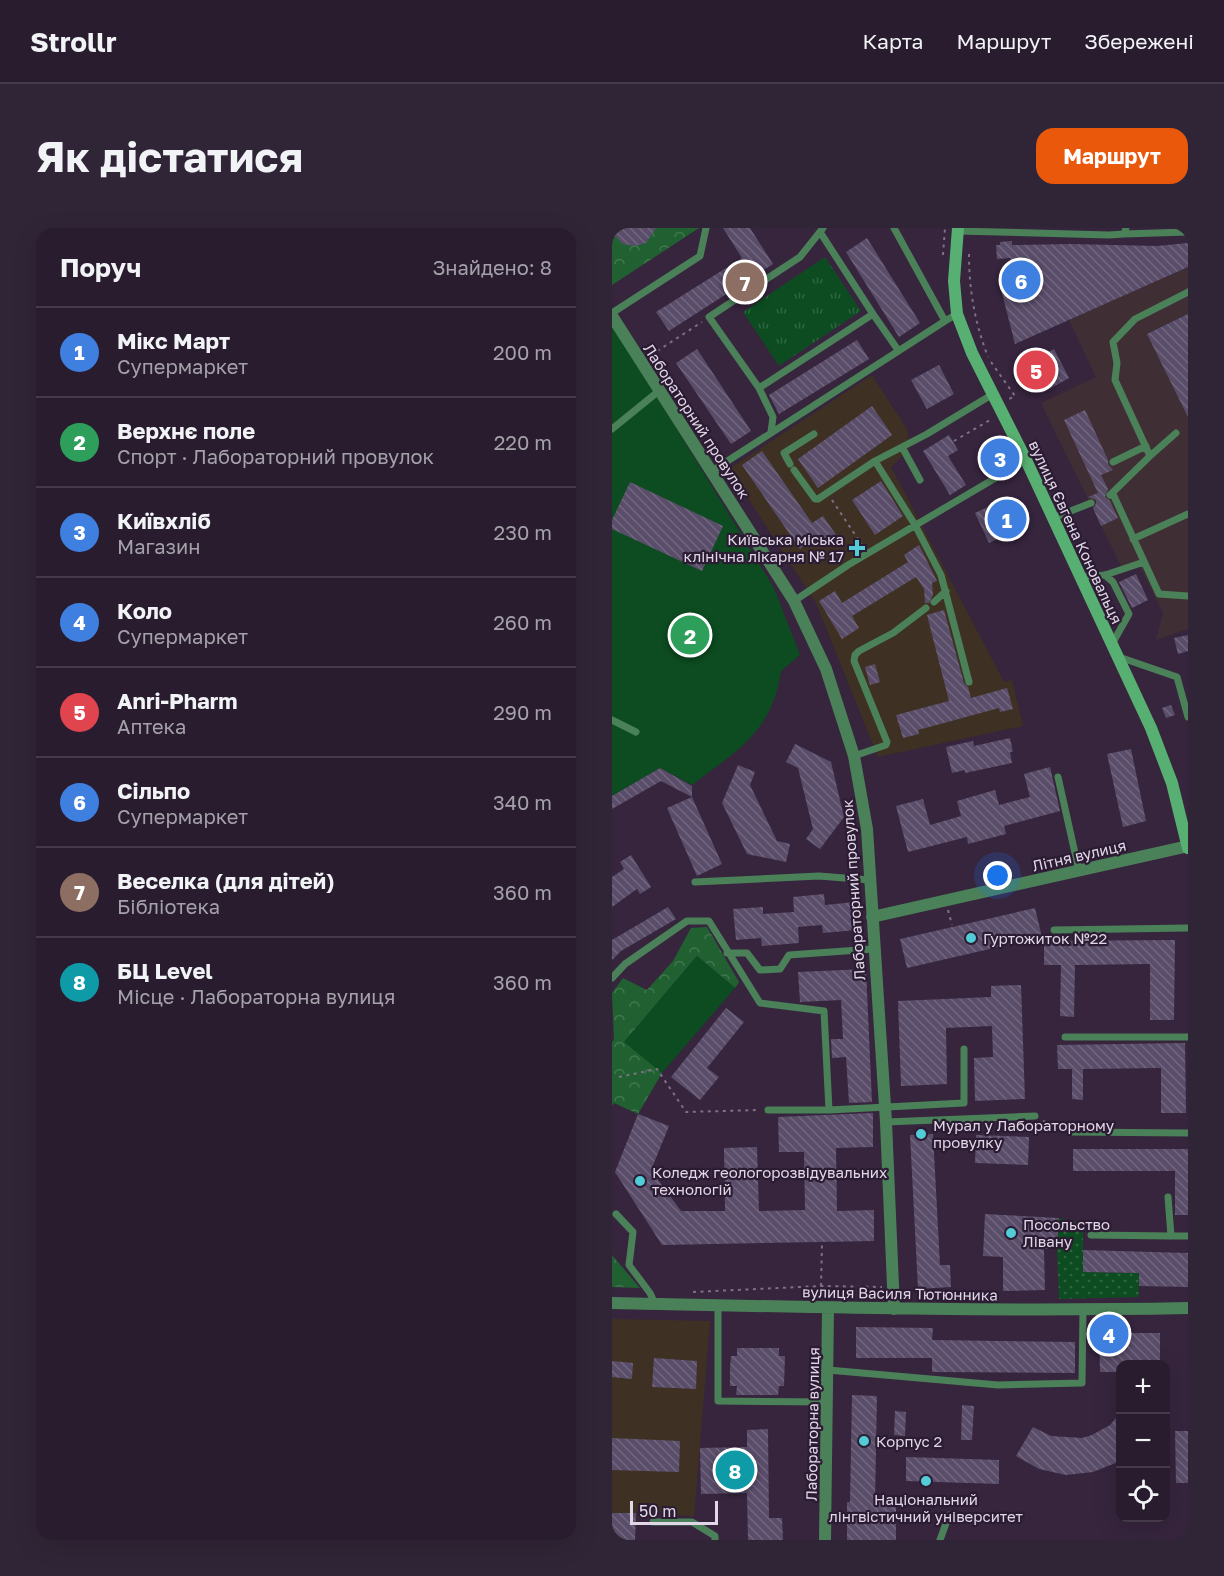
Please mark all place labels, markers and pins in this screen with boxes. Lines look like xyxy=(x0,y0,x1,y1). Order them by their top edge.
pin: 6 xyxy=(1002,257,1040,302)
pin: 7 xyxy=(726,260,764,304)
pin: 5 xyxy=(1016,348,1056,392)
pin: 3 xyxy=(980,436,1020,480)
pin: 1 xyxy=(988,496,1026,542)
place label: Київська міська клінічна лікарня № 17 xyxy=(684,530,844,565)
marker: Київська міська клінічна лікарня № 17 xyxy=(848,539,866,557)
pin: 2 xyxy=(670,612,710,658)
place label: Гуртожиток №22 xyxy=(983,929,1107,947)
marker: Гуртожиток №22 xyxy=(964,931,978,945)
place label: Мурал у Лабораторному провулку xyxy=(933,1116,1115,1151)
marker: Мурал у Лабораторному провулку xyxy=(914,1127,928,1141)
place label: Коледж геологорозвідувальних технологій xyxy=(652,1163,887,1198)
marker: Коледж геологорозвідувальних технологій xyxy=(633,1174,647,1188)
place label: Посольство Лівану xyxy=(1023,1215,1110,1250)
marker: Посольство Лівану xyxy=(1004,1226,1018,1240)
pin: 4 xyxy=(1090,1312,1128,1356)
place label: Корпус 2 xyxy=(876,1432,942,1450)
marker: Корпус 2 xyxy=(857,1434,871,1448)
pin: 8 xyxy=(716,1448,754,1492)
marker: Національний лінгвістичний університет xyxy=(919,1474,933,1488)
place label: Національний лінгвістичний університет xyxy=(829,1490,1024,1525)

